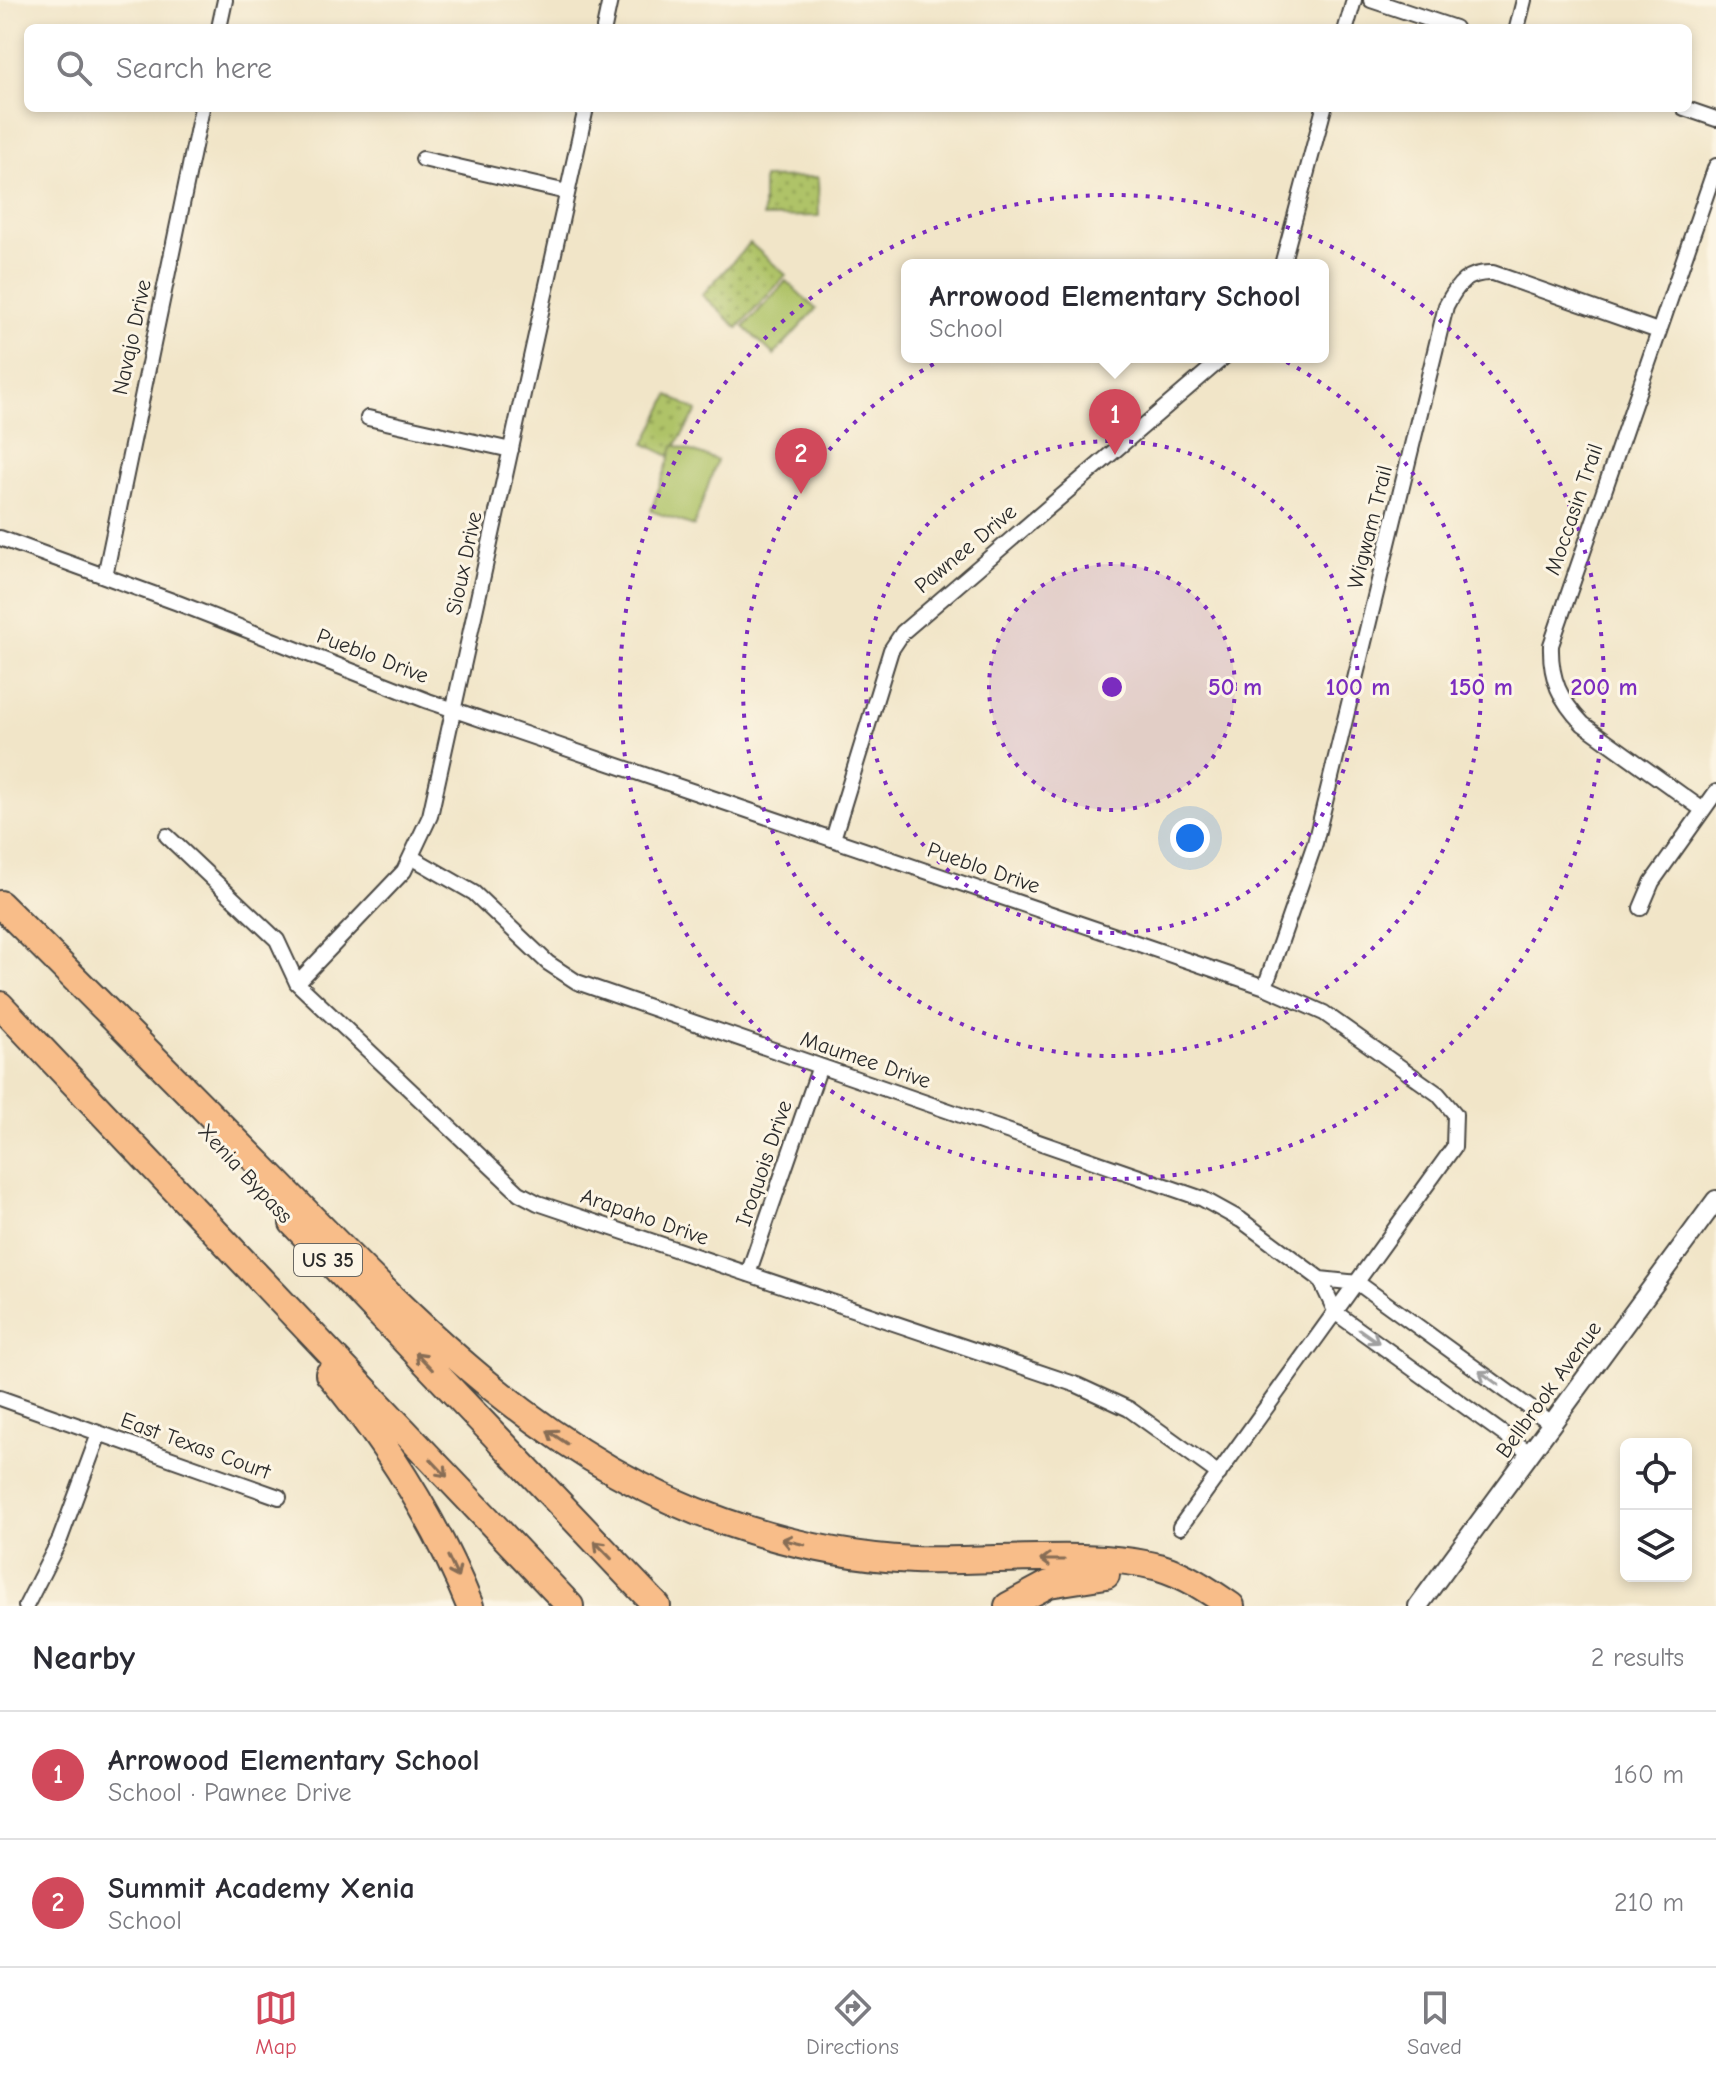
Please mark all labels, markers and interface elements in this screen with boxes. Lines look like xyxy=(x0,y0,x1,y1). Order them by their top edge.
search box xyxy=(24,24,1692,112)
icon: search xyxy=(52,46,96,90)
text: Search here xyxy=(116,51,272,86)
popup xyxy=(901,259,1329,363)
street label: Navajo Drive xyxy=(107,277,157,397)
text: Arrowood Elementary School xyxy=(929,279,1301,314)
text: School xyxy=(929,314,1003,344)
pin: 1 xyxy=(1089,389,1141,455)
pin: 2 xyxy=(775,428,827,494)
street label: Moccasin Trail xyxy=(1539,440,1609,578)
street label: Wigwam Trail xyxy=(1342,463,1398,592)
street label: Pawnee Drive xyxy=(909,499,1022,599)
street label: Sioux Drive xyxy=(440,509,488,617)
street label: Pueblo Drive xyxy=(313,623,432,689)
centre of rings xyxy=(1098,673,1126,701)
text: 50 m xyxy=(1208,673,1262,701)
text: 100 m xyxy=(1326,673,1390,701)
text: 150 m xyxy=(1449,673,1513,701)
text: 200 m xyxy=(1570,673,1638,701)
your location xyxy=(1170,818,1210,858)
street label: Pueblo Drive xyxy=(924,837,1043,899)
street label: Maumee Drive xyxy=(797,1026,934,1094)
street label: Iroquois Drive xyxy=(730,1097,798,1230)
street label: Xenia Bypass xyxy=(193,1118,298,1229)
street label: Arapaho Drive xyxy=(577,1183,712,1251)
road number: US 35 xyxy=(294,1244,362,1276)
street label: Bellbrook Avenue xyxy=(1490,1316,1607,1463)
one-way arrow xyxy=(1357,1328,1379,1344)
one-way arrow xyxy=(414,1351,433,1371)
one-way arrow xyxy=(1479,1370,1501,1387)
street label: East Texas Court xyxy=(117,1407,275,1485)
one-way arrow xyxy=(546,1429,568,1446)
map controls xyxy=(1620,1438,1692,1582)
button: locate xyxy=(1620,1438,1692,1510)
one-way arrow xyxy=(429,1458,448,1478)
button: layers xyxy=(1620,1510,1692,1582)
one-way arrow xyxy=(781,1533,806,1548)
one-way arrow xyxy=(595,1540,613,1560)
one-way arrow xyxy=(1039,1553,1066,1568)
one-way arrow xyxy=(447,1555,462,1579)
text: Nearby xyxy=(32,1638,135,1678)
text: 2 results xyxy=(1591,1643,1684,1673)
text: Arrowood Elementary School xyxy=(108,1743,480,1778)
text: 1 xyxy=(53,1760,63,1790)
text: 160 m xyxy=(1614,1760,1684,1790)
text: School · Pawnee Drive xyxy=(108,1778,351,1808)
text: Summit Academy Xenia xyxy=(108,1871,415,1906)
text: 2 xyxy=(52,1888,64,1918)
text: 210 m xyxy=(1614,1888,1684,1918)
text: School xyxy=(108,1906,182,1936)
tab: Map xyxy=(254,1986,298,2060)
tab: Directions xyxy=(806,1986,899,2060)
tab: Saved xyxy=(1407,1986,1462,2060)

